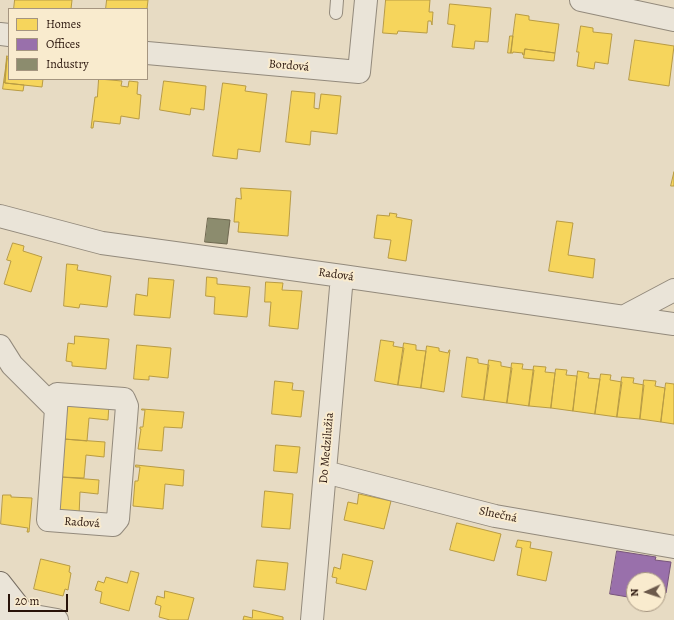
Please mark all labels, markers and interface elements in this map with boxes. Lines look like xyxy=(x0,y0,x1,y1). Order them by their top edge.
legend xyxy=(8,8,148,80)
text: Homes xyxy=(46,16,81,32)
text: Offices xyxy=(46,36,80,52)
text: Industry xyxy=(46,56,89,72)
street label: Bordová xyxy=(268,57,310,75)
street label: Radová xyxy=(317,265,355,285)
street label: Do Medzilužia xyxy=(317,412,337,484)
street label: Slnečná xyxy=(478,504,518,526)
street label: Radová xyxy=(64,515,100,531)
north arrow xyxy=(626,572,666,612)
scale bar xyxy=(10,586,70,612)
text: N xyxy=(627,588,642,597)
text: 20 m xyxy=(15,593,39,609)

